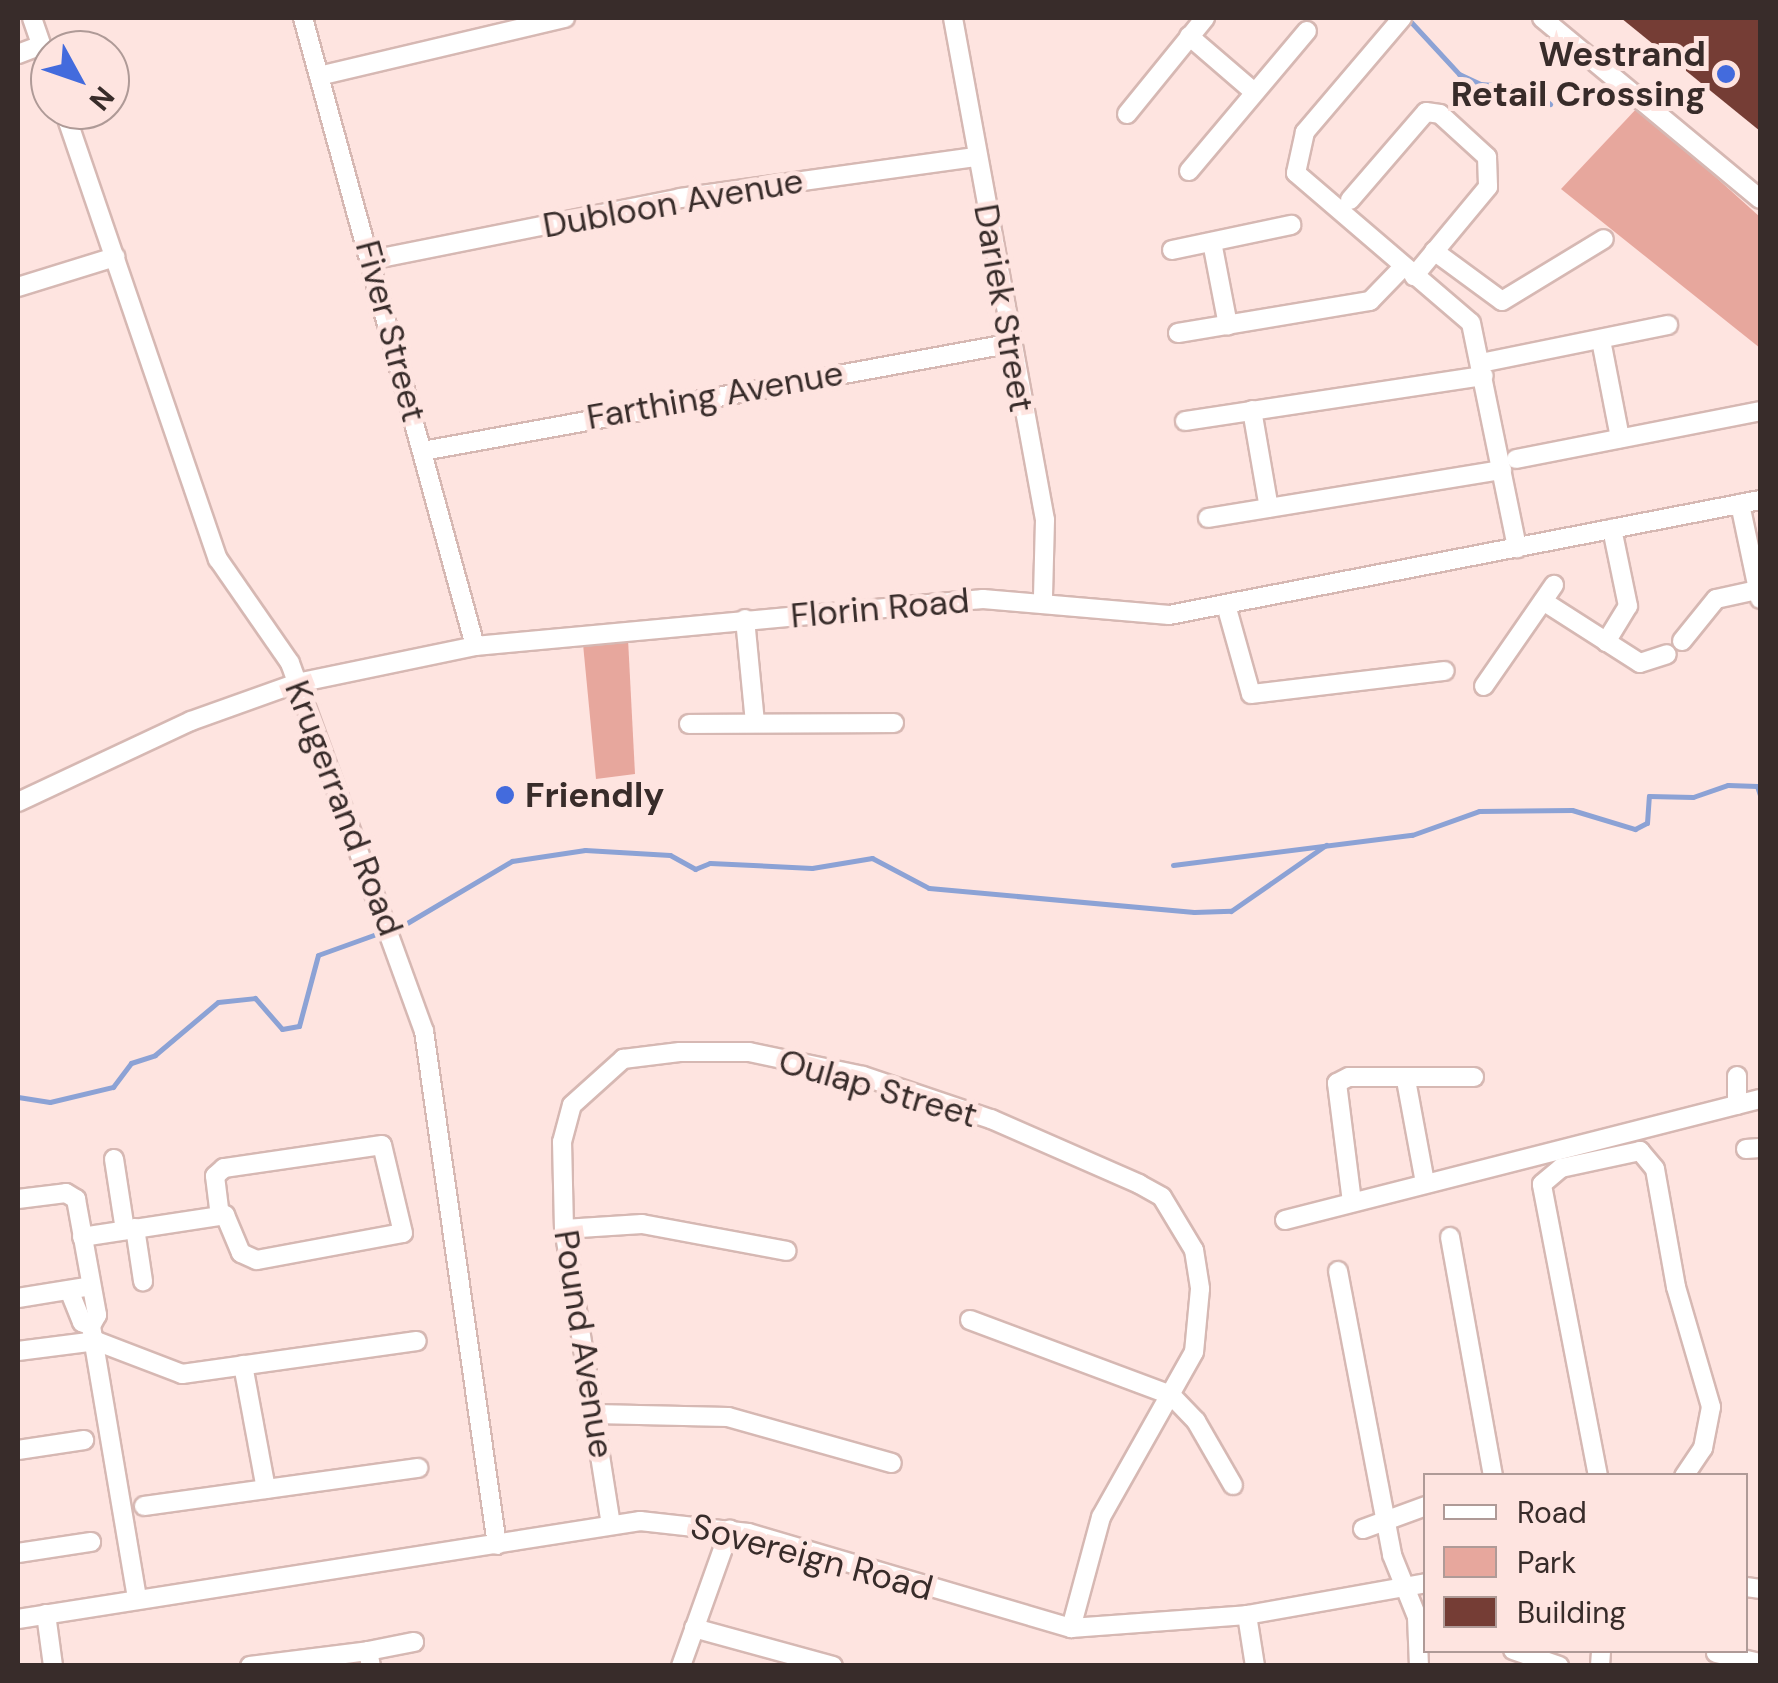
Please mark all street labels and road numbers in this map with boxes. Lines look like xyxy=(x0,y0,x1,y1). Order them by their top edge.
street label: Dubloon Avenue xyxy=(540,159,806,247)
street label: Dariek Street xyxy=(965,201,1043,415)
street label: Fiver Street xyxy=(347,236,435,426)
street label: Farthing Avenue xyxy=(584,352,846,438)
street label: Florin Road xyxy=(789,579,971,637)
street label: Krugerrand Road xyxy=(276,674,412,942)
street label: Oulap Street xyxy=(774,1040,982,1136)
street label: Pound Avenue xyxy=(545,1227,623,1461)
street label: Sovereign Road xyxy=(686,1505,938,1609)

